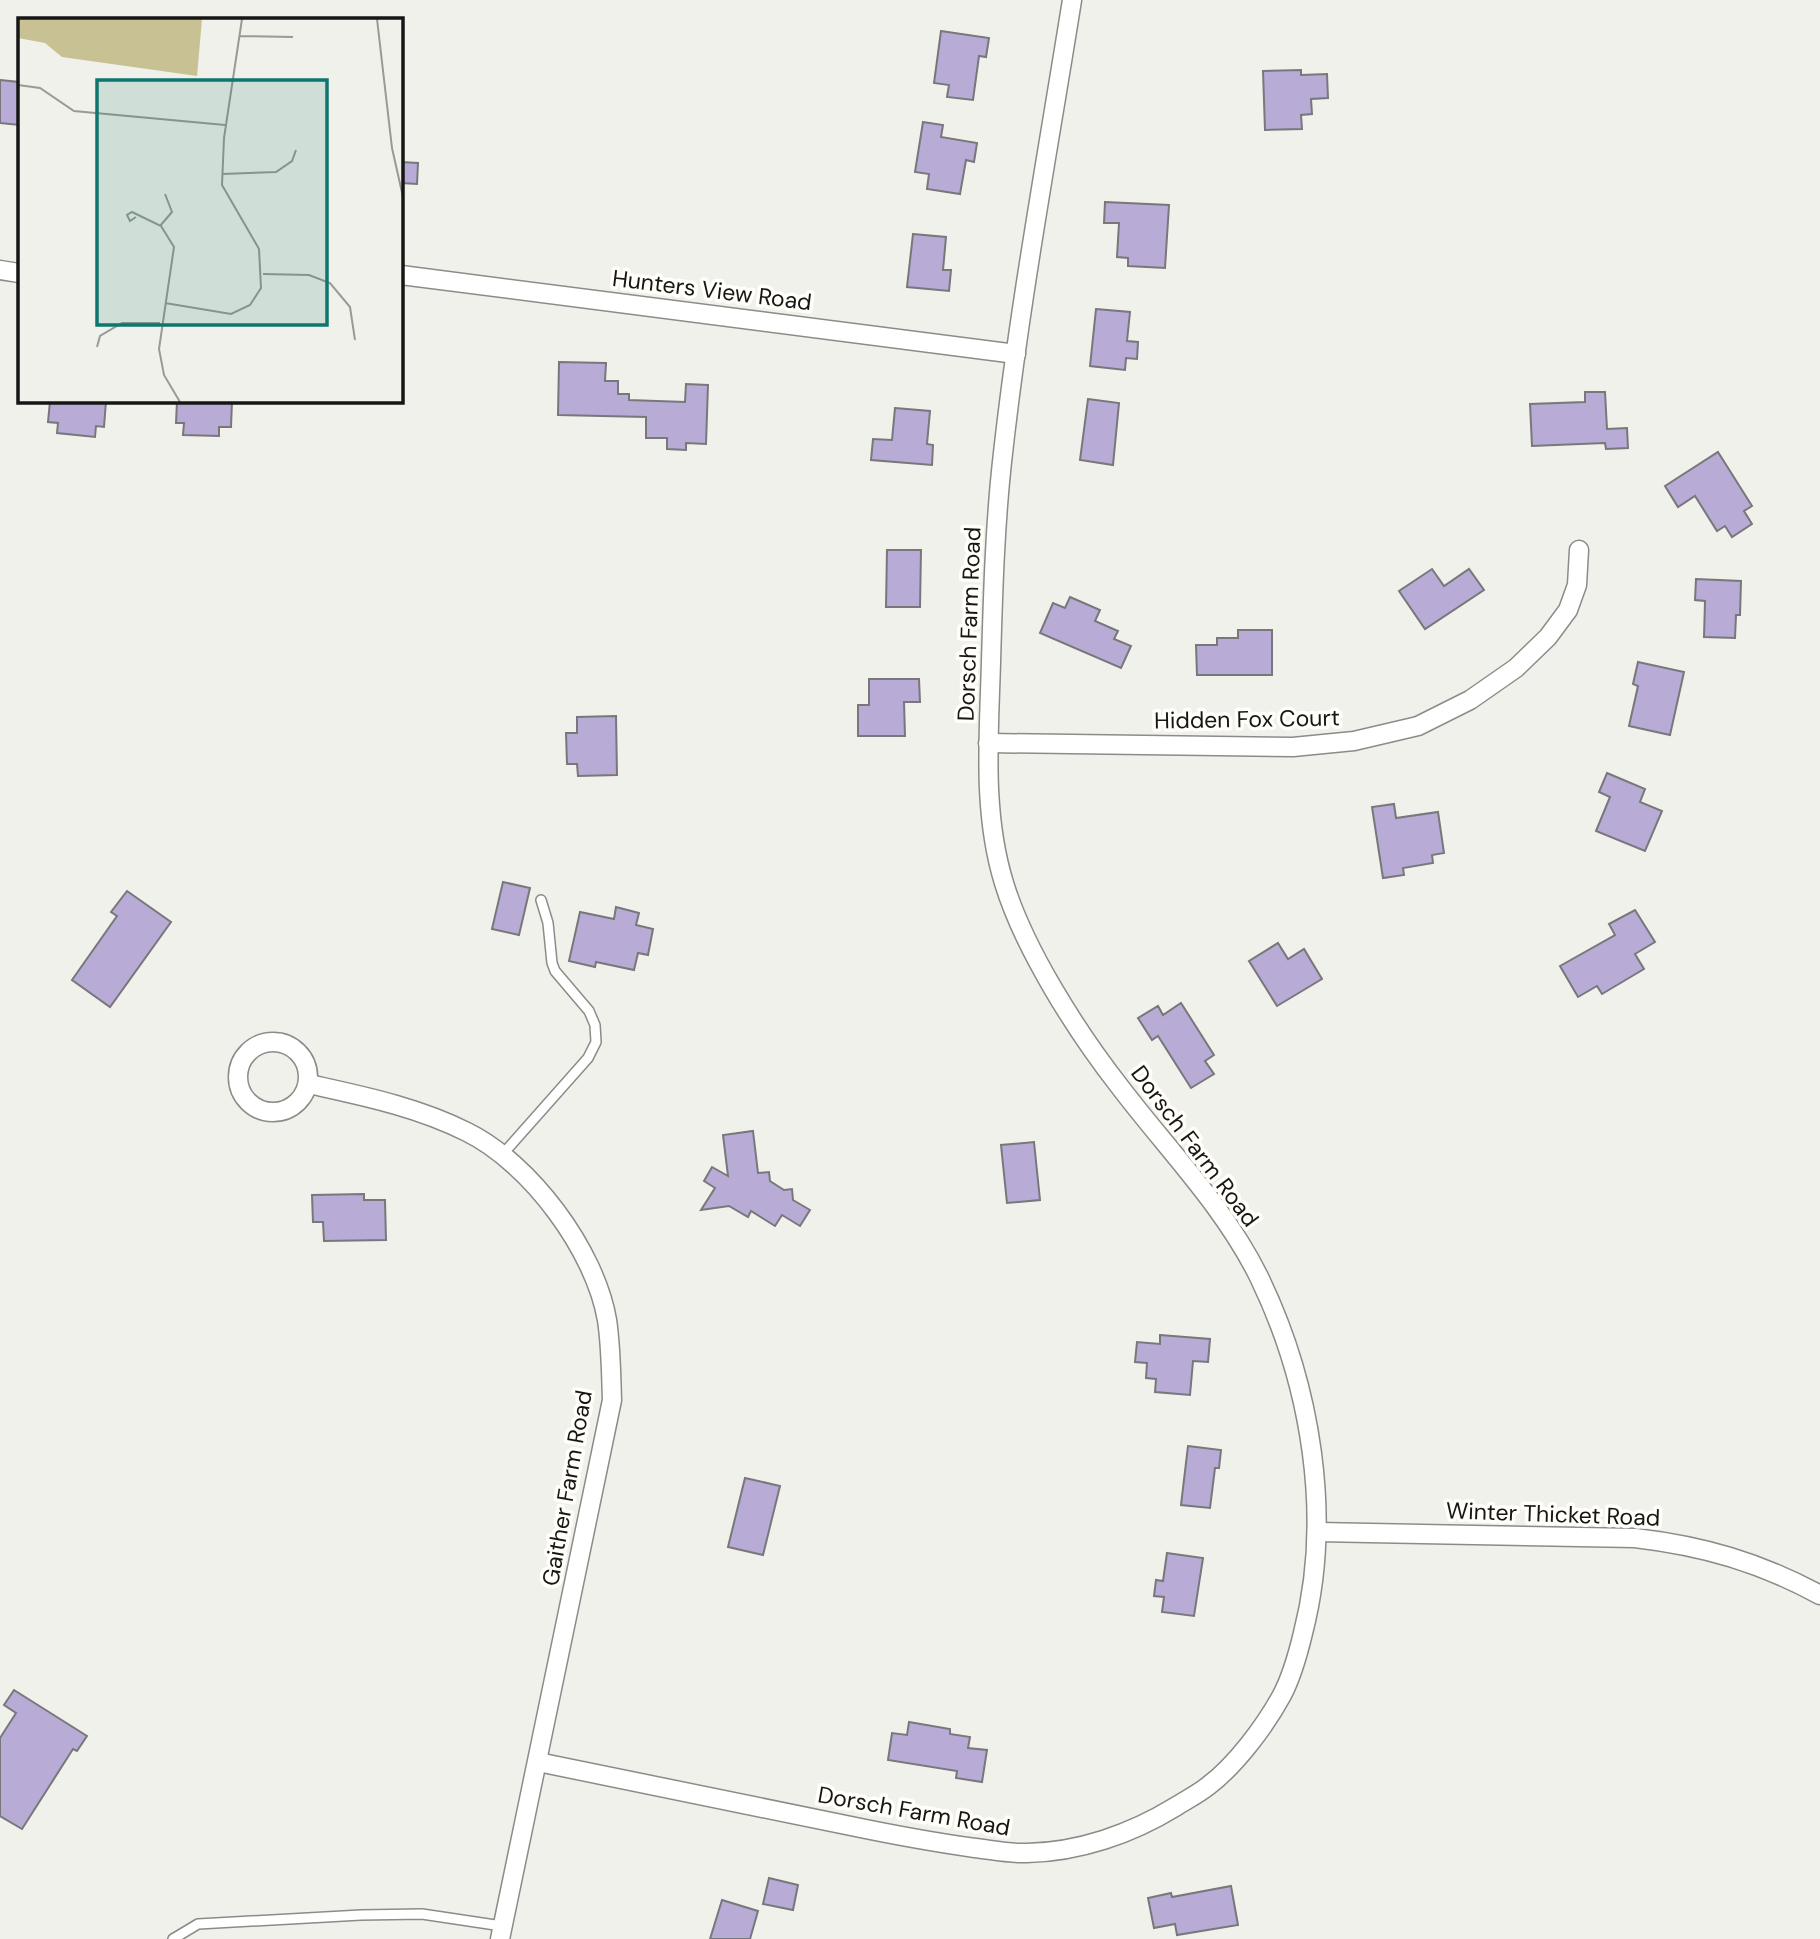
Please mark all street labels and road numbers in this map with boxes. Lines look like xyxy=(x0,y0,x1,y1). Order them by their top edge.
street label: Hunters View Road xyxy=(611,263,813,317)
street label: Dorsch Farm Road xyxy=(951,526,987,722)
street label: Hidden Fox Court xyxy=(1154,702,1340,736)
street label: Dorsch Farm Road xyxy=(1124,1059,1266,1233)
street label: Gaither Farm Road xyxy=(535,1388,599,1588)
street label: Winter Thicket Road xyxy=(1445,1495,1661,1533)
street label: Dorsch Farm Road xyxy=(816,1779,1012,1843)

